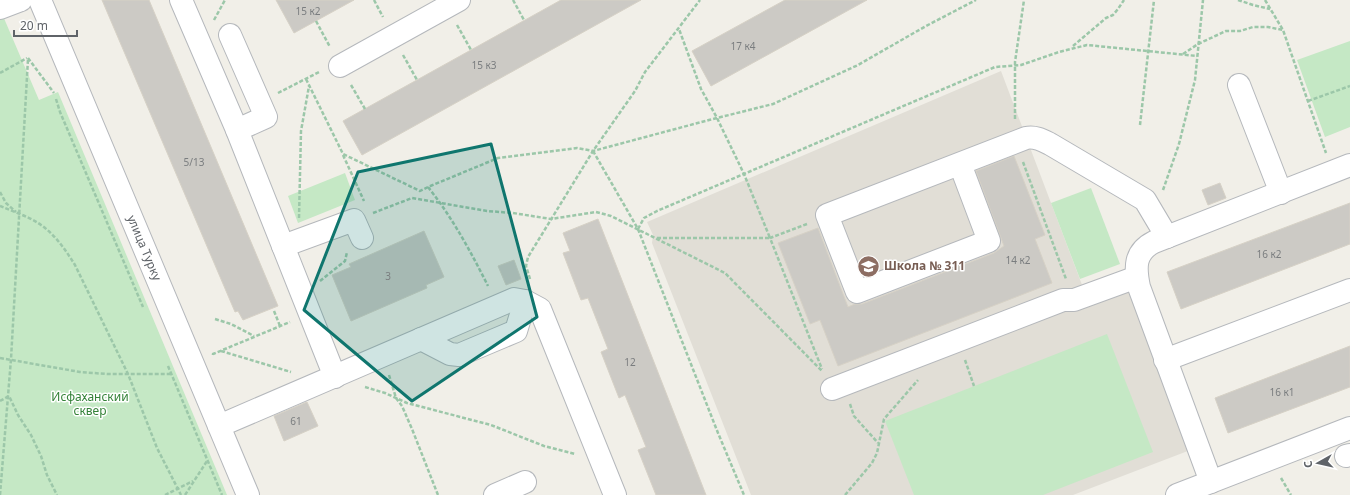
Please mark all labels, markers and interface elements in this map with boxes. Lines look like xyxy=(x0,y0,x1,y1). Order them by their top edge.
house number: 15 к2 xyxy=(295,4,321,18)
scale bar xyxy=(14,12,77,38)
text: 20 m xyxy=(20,17,48,34)
house number: 17 к4 xyxy=(730,39,756,53)
house number: 15 к3 xyxy=(471,58,497,72)
house number: 5/13 xyxy=(184,155,205,169)
street label: улица Турку xyxy=(123,212,166,284)
house number: 16 к2 xyxy=(1256,247,1282,261)
school or university icon: Школа № 311 xyxy=(855,253,881,279)
house number: 14 к2 xyxy=(1005,253,1031,267)
place label: Школа № 311 xyxy=(884,257,965,274)
house number: 3 xyxy=(385,269,391,283)
house number: 12 xyxy=(624,355,636,369)
house number: 16 к1 xyxy=(1269,385,1295,399)
park label: Исфаханский сквер xyxy=(51,388,129,419)
house number: 61 xyxy=(290,414,302,428)
north arrow xyxy=(1298,443,1338,483)
text: С xyxy=(1300,460,1316,469)

